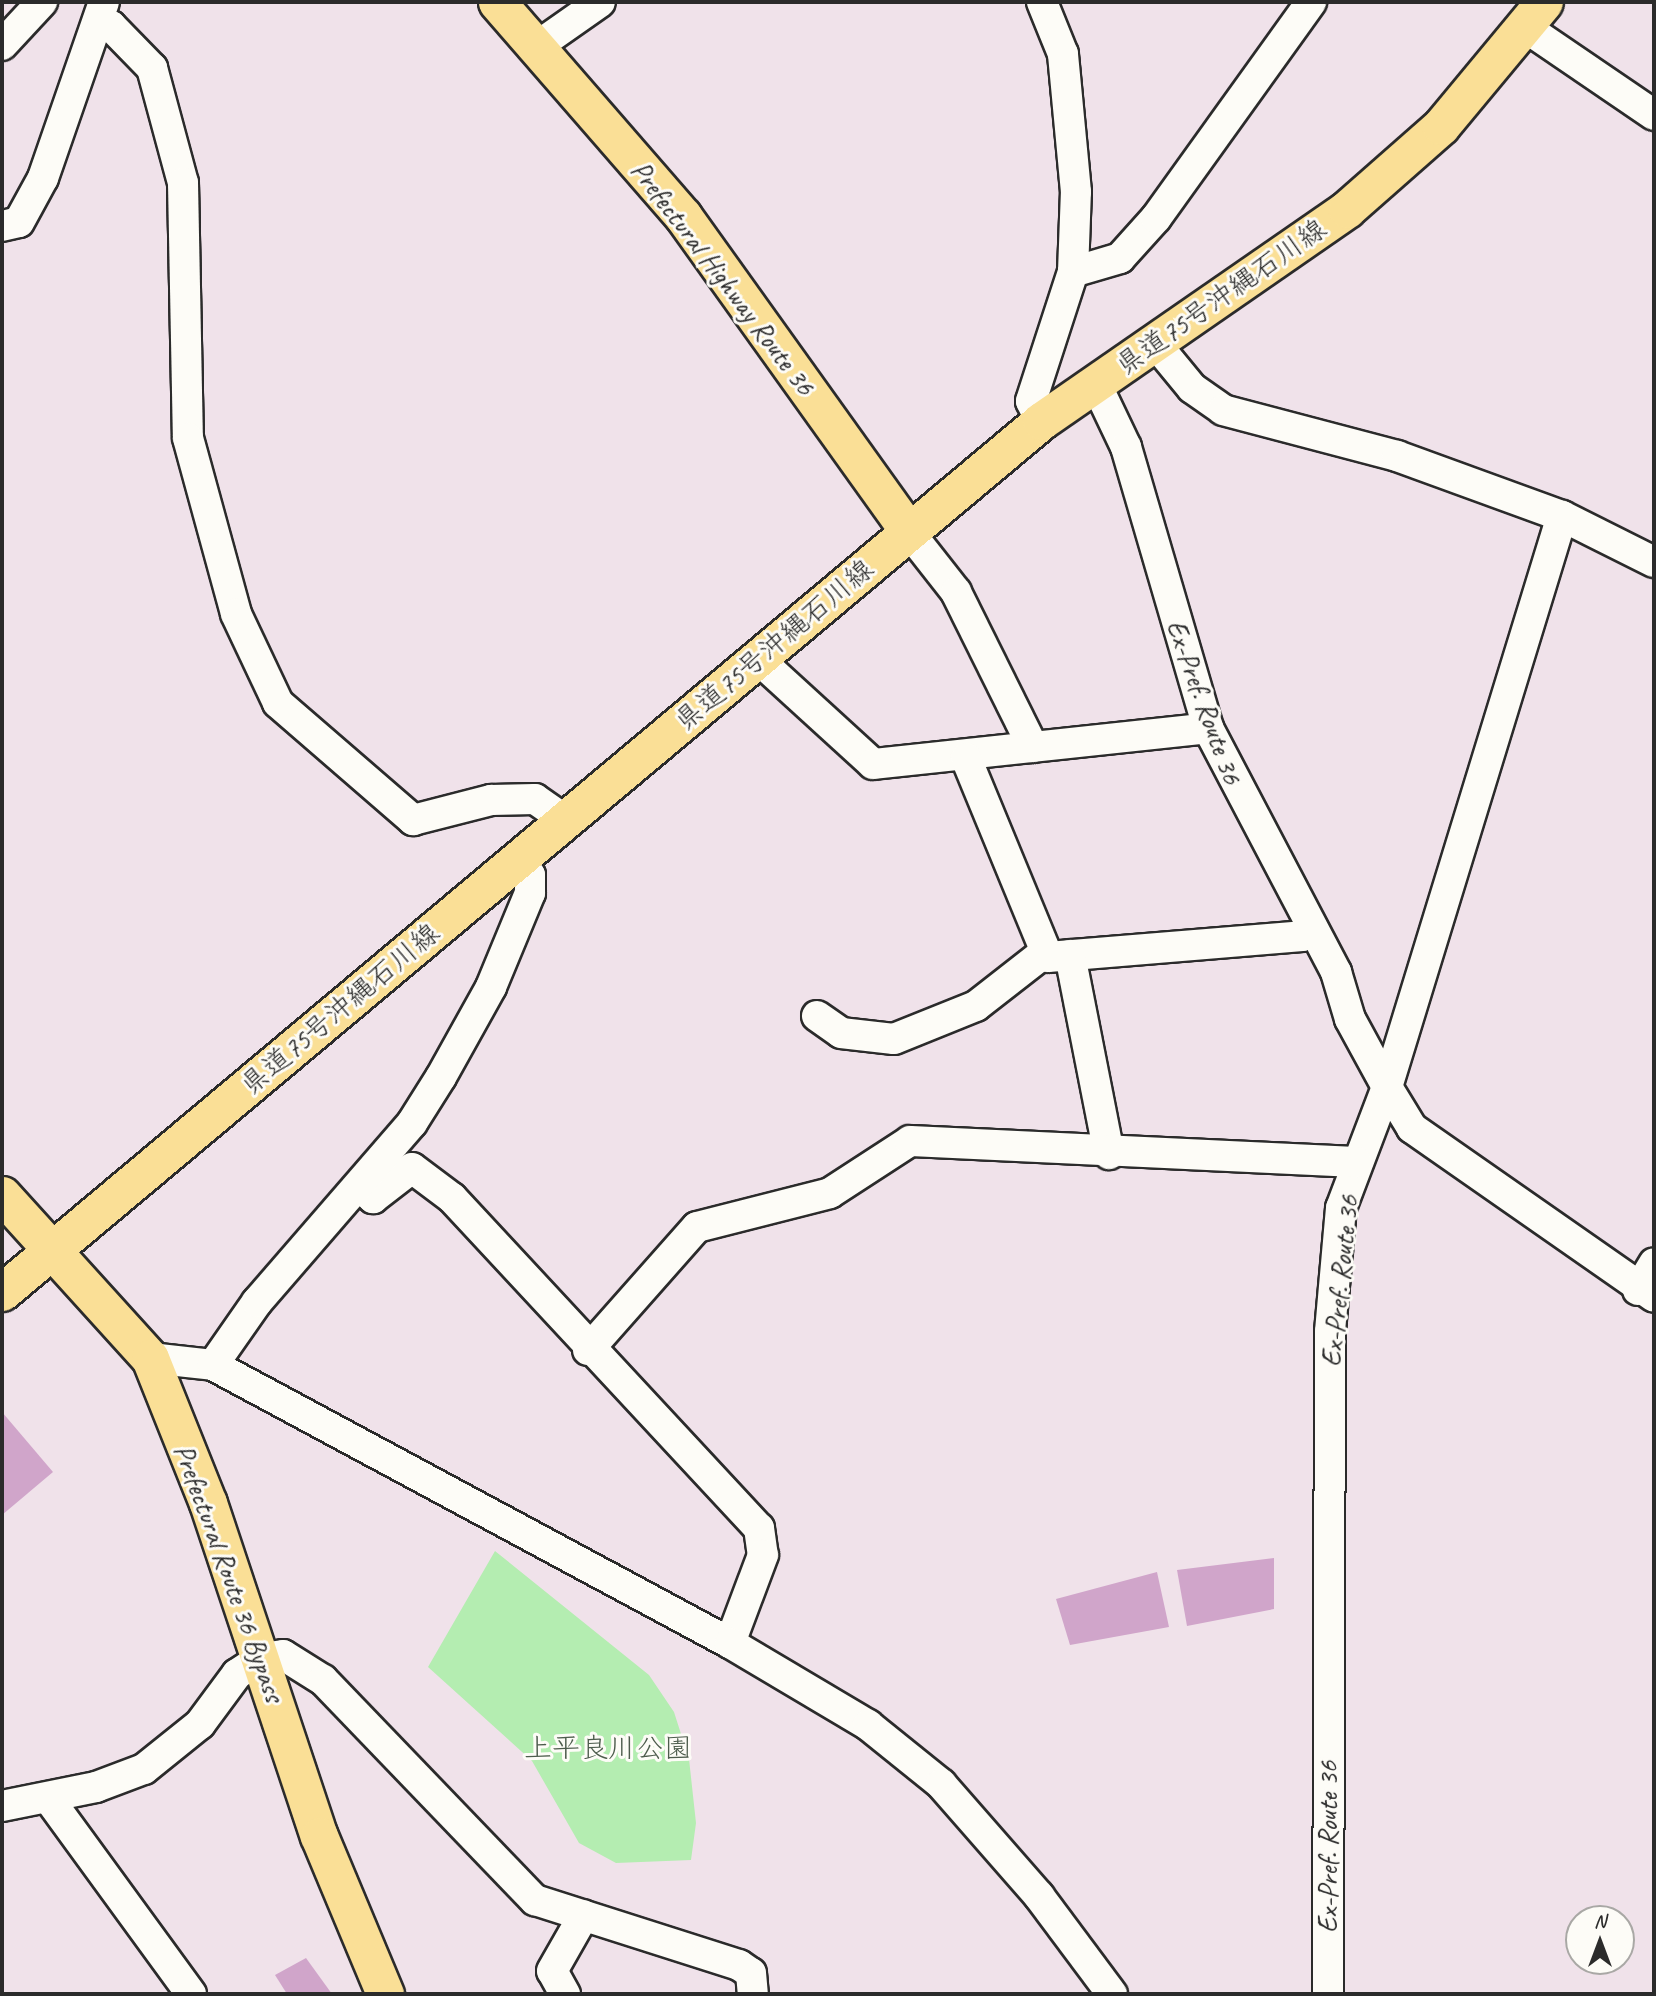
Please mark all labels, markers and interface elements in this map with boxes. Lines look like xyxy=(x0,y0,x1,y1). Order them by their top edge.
street label: Prefectural Highway Route 36 xyxy=(624,154,822,402)
street label: 県道75号沖縄石川線 xyxy=(1109,212,1333,382)
street label: 県道75号沖縄石川線 xyxy=(668,552,880,738)
street label: Ex-Pref. Route 36 xyxy=(1159,616,1249,788)
street label: 県道75号沖縄石川線 xyxy=(234,916,446,1102)
street label: Ex-Pref. Route 36 xyxy=(1314,1194,1366,1368)
street label: Prefectural Route 36 Bypass xyxy=(167,1440,291,1706)
park label: 上平良川公園 xyxy=(524,1731,692,1765)
street label: Ex-Pref. Route 36 xyxy=(1311,1761,1345,1933)
north arrow xyxy=(1565,1905,1635,1975)
text: N xyxy=(1594,1909,1606,1933)

